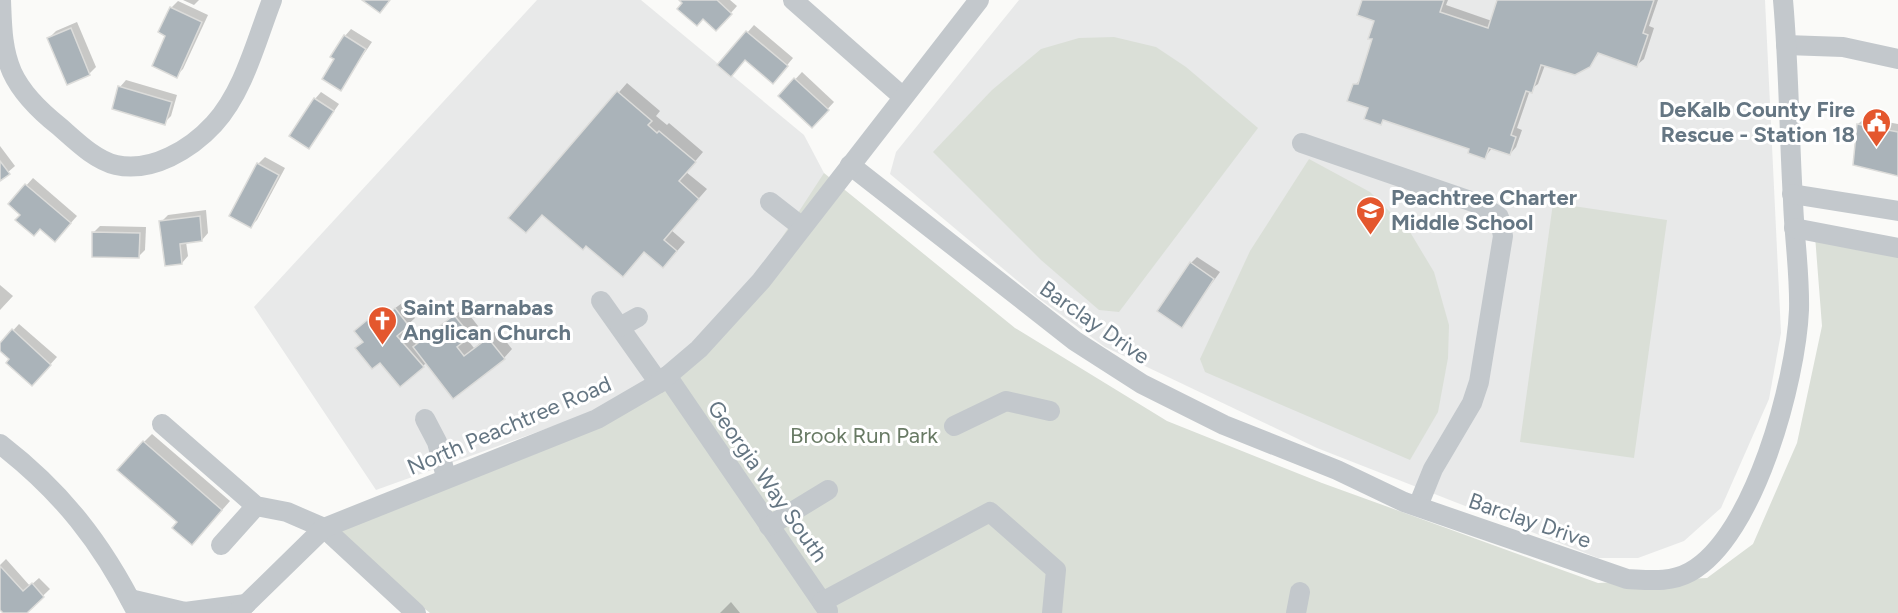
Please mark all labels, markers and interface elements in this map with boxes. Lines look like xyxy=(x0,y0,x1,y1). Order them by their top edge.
place label: DeKalb County Fire Rescue - Station 18 xyxy=(1659,96,1855,148)
public building icon: DeKalb County Fire Rescue - Station 18 xyxy=(1860,106,1892,148)
place label: Peachtree Charter Middle School xyxy=(1391,184,1578,236)
school or university icon: Peachtree Charter Middle School xyxy=(1354,194,1386,236)
street label: Barclay Drive xyxy=(1035,275,1155,370)
place label: Saint Barnabas Anglican Church xyxy=(403,294,571,346)
church icon: Saint Barnabas Anglican Church xyxy=(366,304,398,346)
street label: North Peachtree Road xyxy=(403,370,615,481)
street label: Georgia Way South xyxy=(702,395,833,567)
park label: Brook Run Park xyxy=(790,422,938,449)
street label: Barclay Drive xyxy=(1465,487,1595,554)

